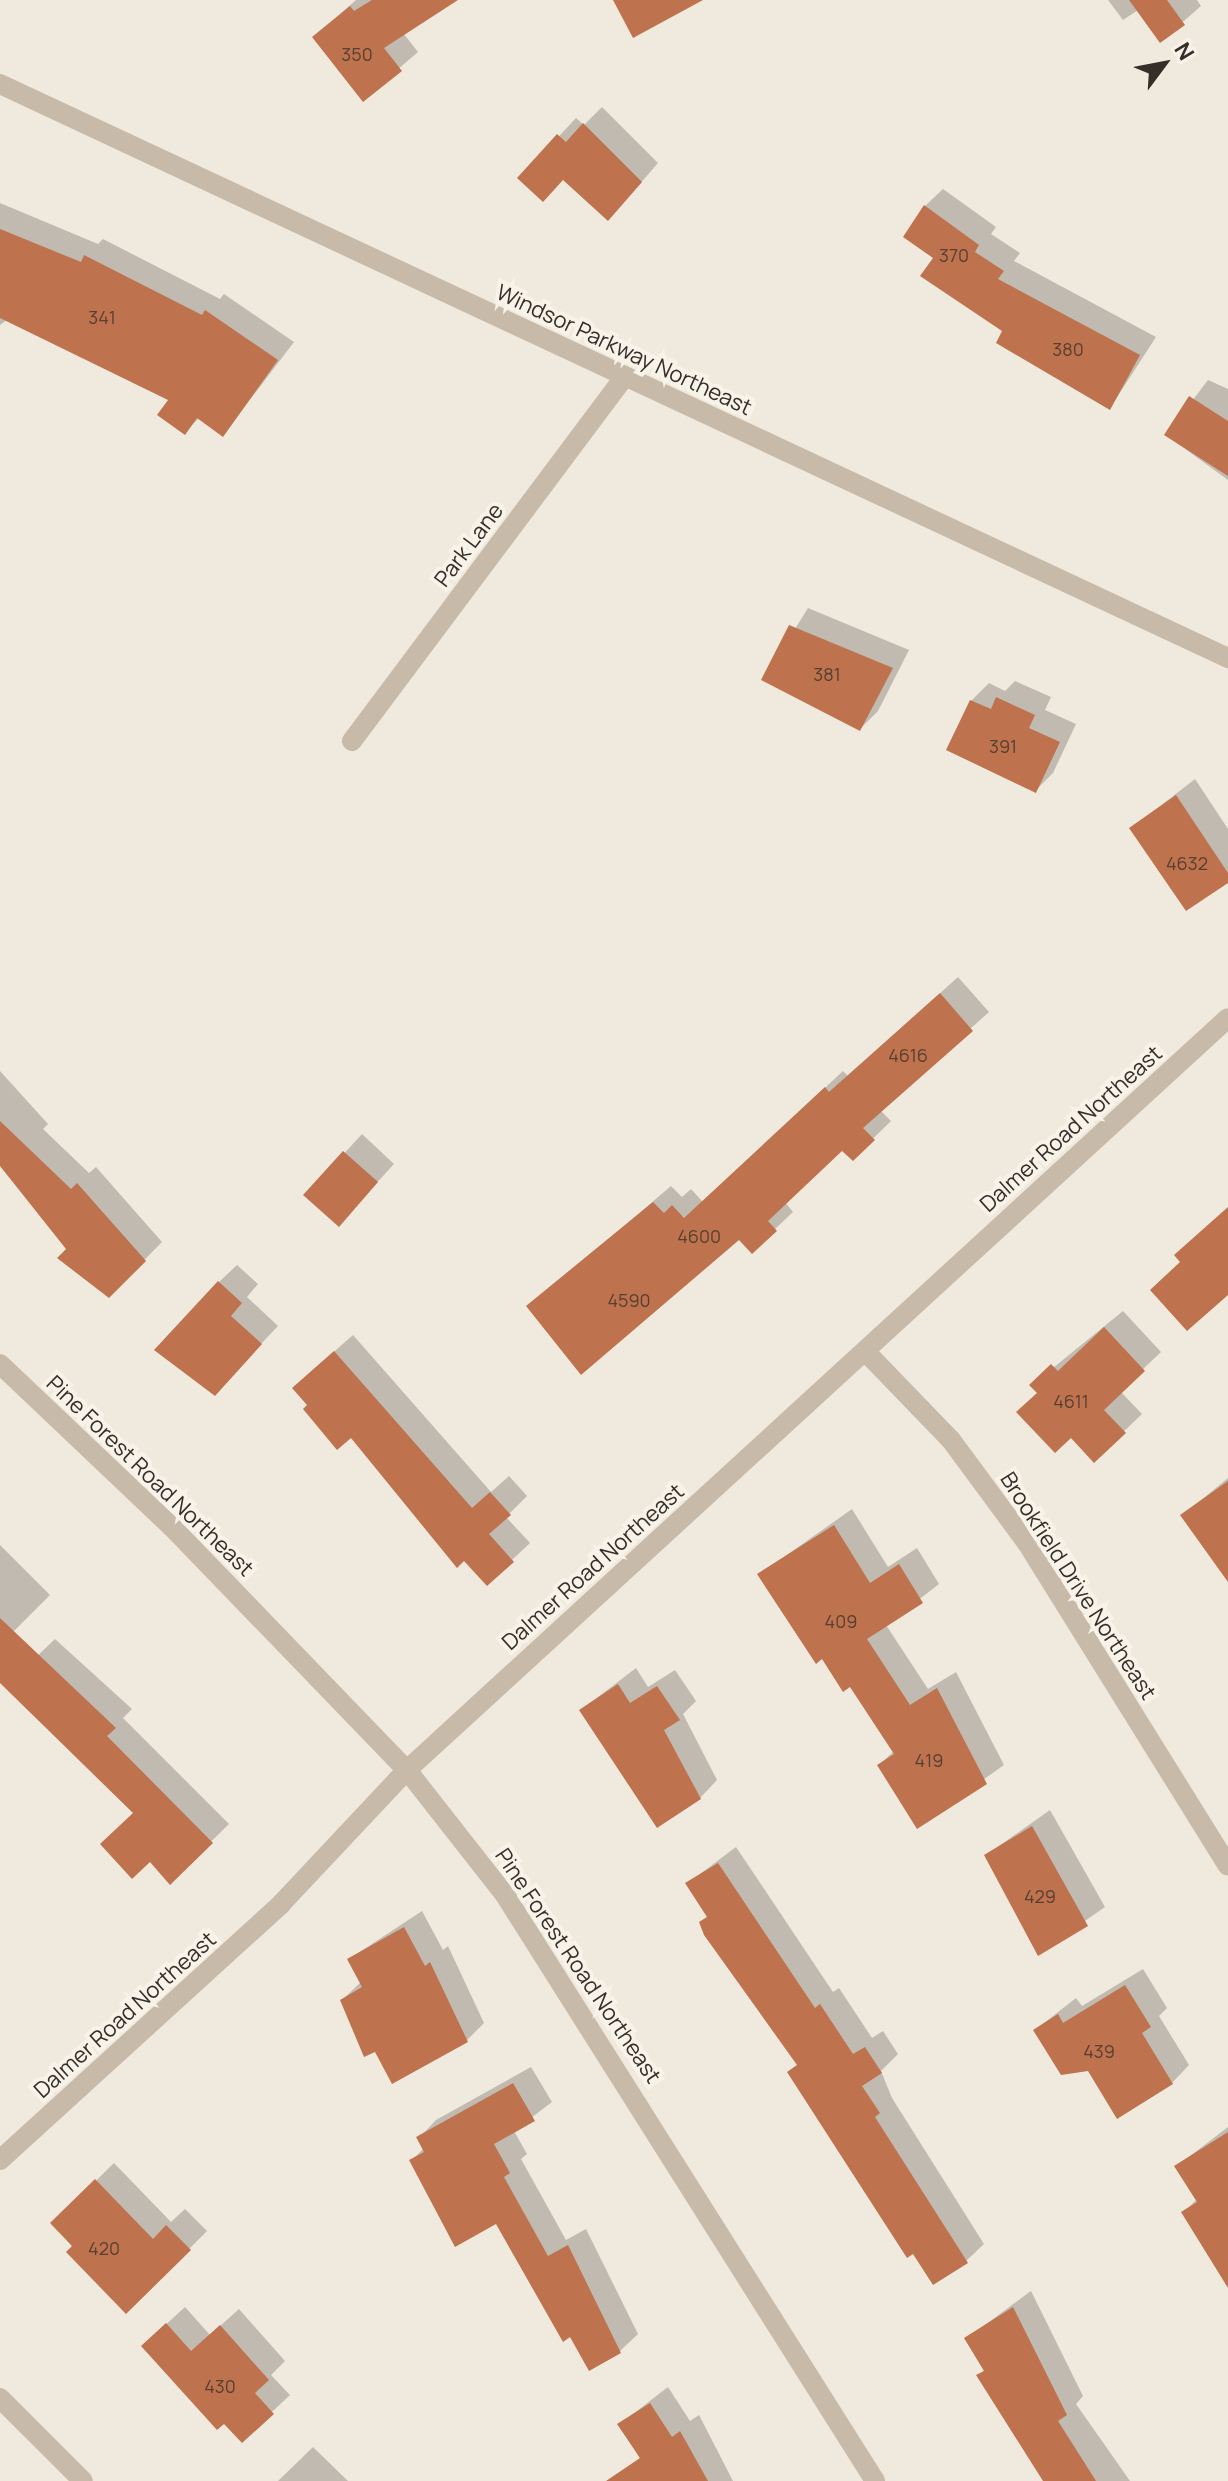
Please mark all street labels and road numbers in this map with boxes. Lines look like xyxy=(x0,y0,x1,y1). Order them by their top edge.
street label: Windsor Parkway Northeast xyxy=(492,279,756,421)
street label: Park Lane xyxy=(429,498,509,592)
street label: Dalmer Road Northeast xyxy=(975,1040,1167,1218)
street label: Pine Forest Road Northeast xyxy=(41,1370,259,1582)
street label: Brookfield Drive Northeast xyxy=(995,1467,1161,1705)
street label: Dalmer Road Northeast xyxy=(497,1478,689,1656)
street label: Pine Forest Road Northeast xyxy=(489,1844,667,2088)
street label: Dalmer Road Northeast xyxy=(29,1926,221,2104)

